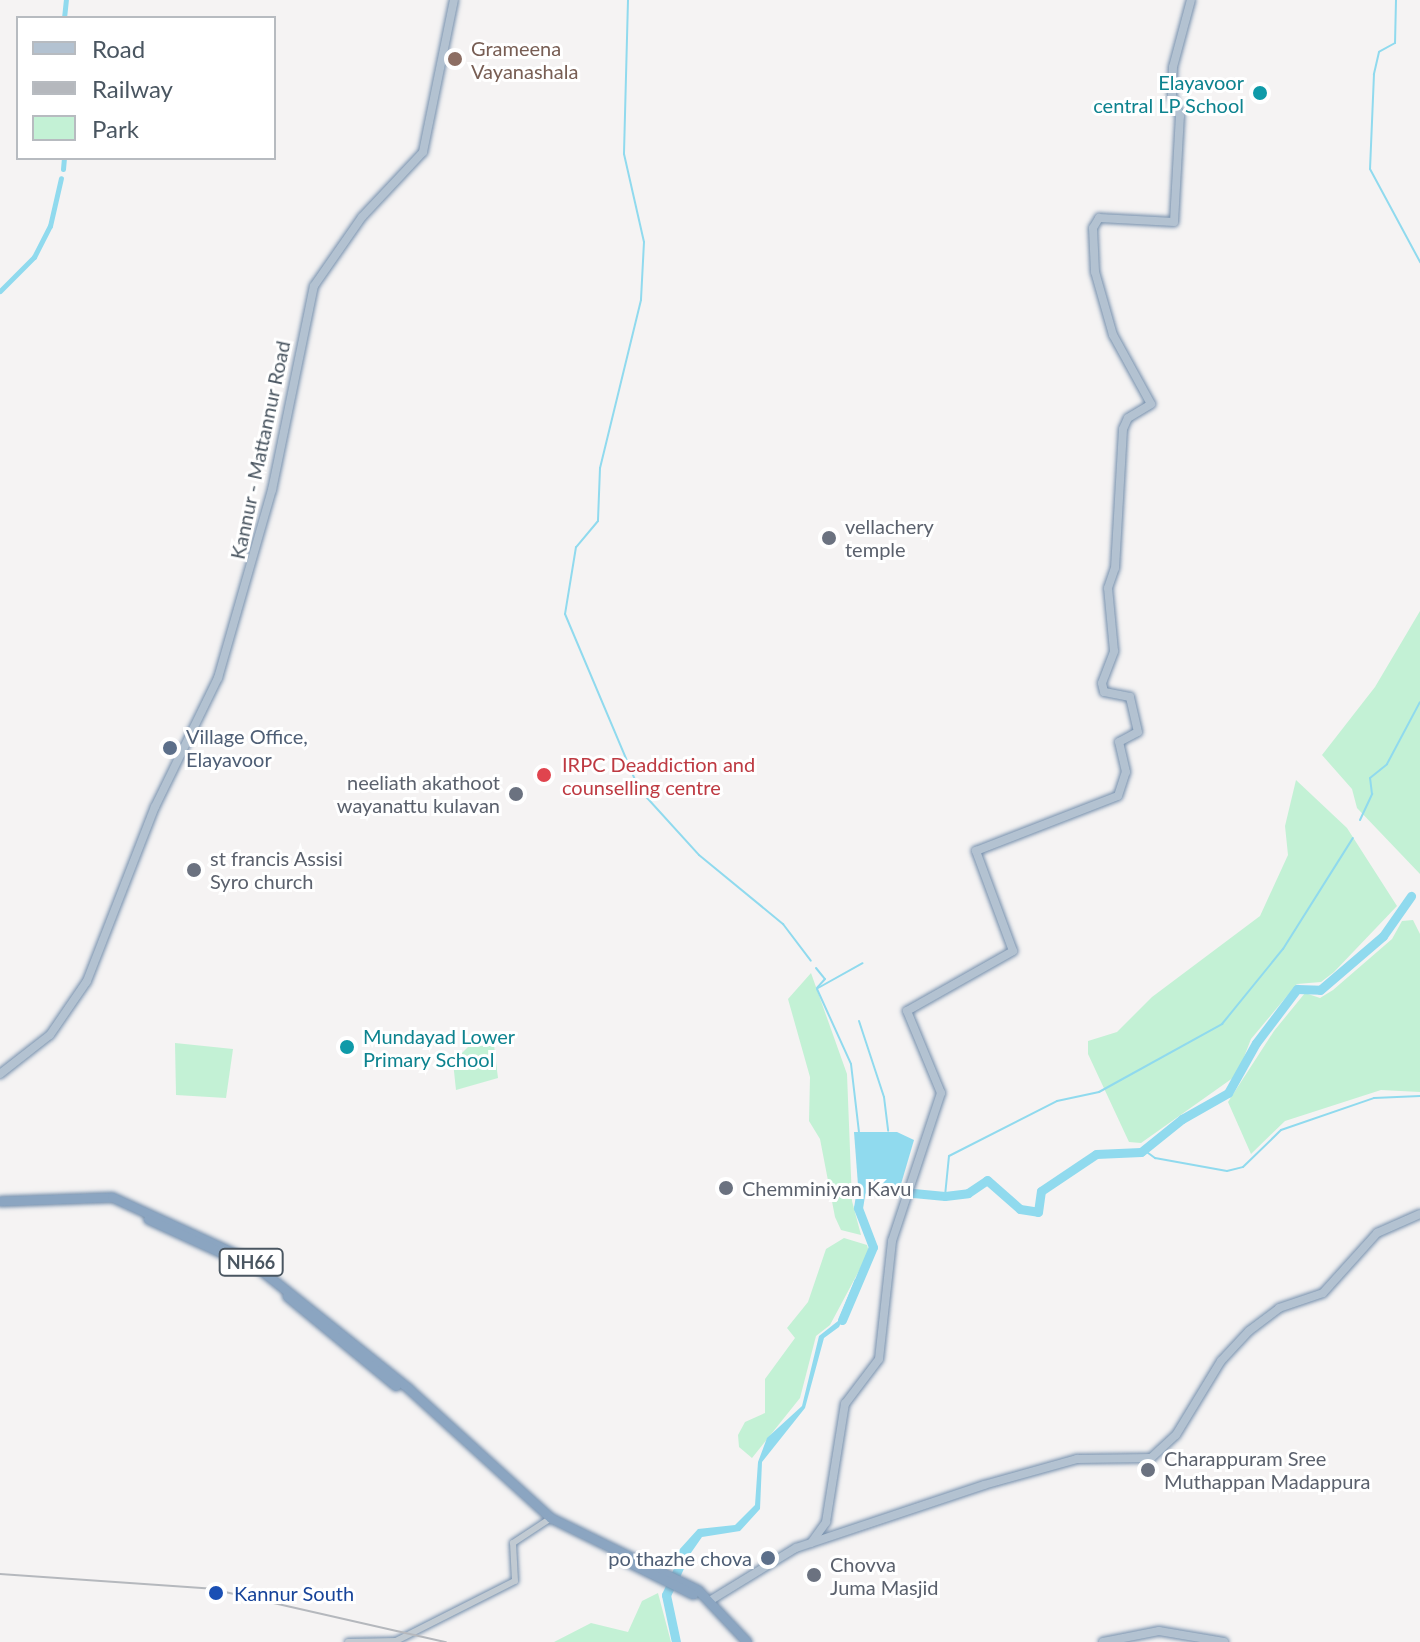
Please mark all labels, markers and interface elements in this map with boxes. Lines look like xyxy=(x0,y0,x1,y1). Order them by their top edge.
legend xyxy=(16,16,276,160)
text: Road xyxy=(92,34,145,63)
place label: Grameena Vayanashala xyxy=(471,36,578,83)
marker: Grameena Vayanashala xyxy=(446,50,464,68)
place label: Elayavoor central LP School xyxy=(1093,70,1244,117)
text: Railway xyxy=(92,74,173,103)
marker: Elayavoor central LP School xyxy=(1251,84,1269,102)
text: Park xyxy=(92,114,139,143)
street label: Kannur - Mattannur Road xyxy=(225,338,295,562)
place label: vellachery temple xyxy=(845,514,934,561)
marker: vellachery temple xyxy=(820,529,838,547)
place label: Village Office, Elayavoor xyxy=(186,724,308,771)
marker: Village Office, Elayavoor xyxy=(161,739,179,757)
place label: IRPC Deaddiction and counselling centre xyxy=(562,752,755,799)
marker: IRPC Deaddiction and counselling centre xyxy=(533,764,555,786)
place label: neeliath akathoot wayanattu kulavan xyxy=(337,770,500,817)
marker: neeliath akathoot wayanattu kulavan xyxy=(507,785,525,803)
place label: st francis Assisi Syro church xyxy=(210,846,343,893)
marker: st francis Assisi Syro church xyxy=(185,861,203,879)
place label: Mundayad Lower Primary School xyxy=(363,1024,515,1071)
marker: Mundayad Lower Primary School xyxy=(338,1038,356,1056)
place label: Chemminiyan Kavu xyxy=(742,1176,911,1200)
marker: Chemminiyan Kavu xyxy=(717,1179,735,1197)
road number: NH66 xyxy=(217,1248,285,1276)
place label: Charappuram Sree Muthappan Madappura xyxy=(1164,1446,1370,1493)
marker: Charappuram Sree Muthappan Madappura xyxy=(1139,1461,1157,1479)
place label: po thazhe chova xyxy=(608,1546,752,1570)
marker: po thazhe chova xyxy=(759,1549,777,1567)
place label: Chovva Juma Masjid xyxy=(830,1552,938,1599)
marker: Chovva Juma Masjid xyxy=(805,1566,823,1584)
place label: Kannur South xyxy=(234,1581,355,1605)
marker: Kannur South xyxy=(205,1582,227,1604)

